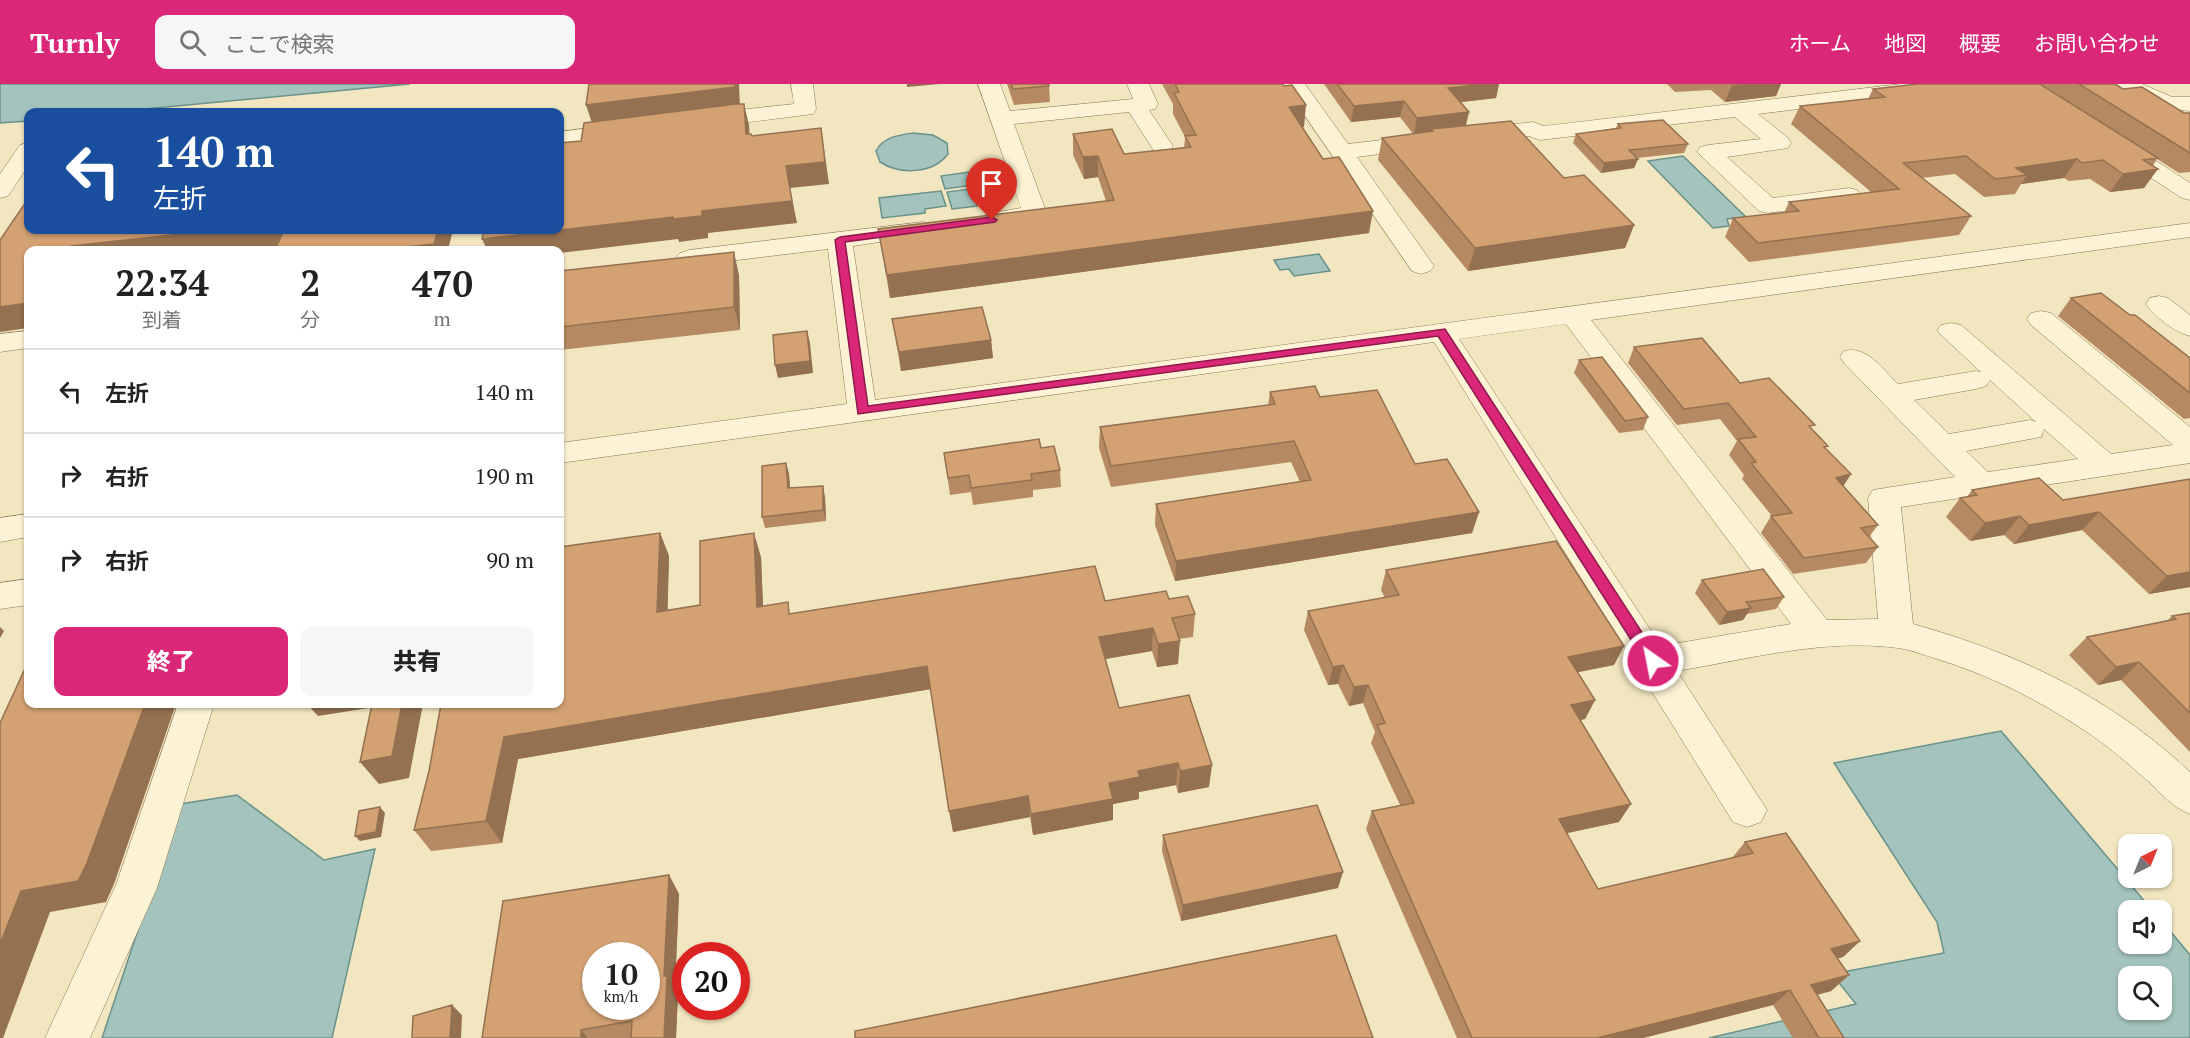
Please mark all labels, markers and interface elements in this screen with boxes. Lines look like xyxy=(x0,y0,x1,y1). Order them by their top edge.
search box xyxy=(155,15,575,69)
text: Turnly xyxy=(30,24,119,61)
icon: search xyxy=(176,26,209,59)
text: ここで検索 xyxy=(224,29,334,58)
text: ホーム xyxy=(1789,29,1851,57)
text: 地図 xyxy=(1884,29,1926,57)
text: 概要 xyxy=(1959,29,2001,57)
text: お問い合わせ xyxy=(2034,29,2160,57)
text: 140 m xyxy=(153,123,274,179)
icon: left xyxy=(54,132,132,210)
pin xyxy=(966,158,1017,220)
icon: arrive xyxy=(975,167,1008,200)
text: 左折 xyxy=(153,180,207,216)
text: 22:34 xyxy=(115,259,209,306)
text: 2 xyxy=(300,259,321,306)
text: 470 xyxy=(412,260,473,307)
text: m xyxy=(434,305,451,332)
text: 到着 xyxy=(142,306,182,333)
text: 分 xyxy=(300,306,320,333)
icon: left xyxy=(54,375,87,408)
text: 140 m xyxy=(474,377,534,406)
text: 左折 xyxy=(105,378,149,407)
icon: right xyxy=(54,459,87,492)
text: 190 m xyxy=(474,461,534,490)
text: 右折 xyxy=(105,462,149,491)
icon: right xyxy=(54,543,87,576)
text: 90 m xyxy=(486,545,534,574)
text: 右折 xyxy=(105,546,149,575)
button: 終了 xyxy=(54,627,288,696)
button: 共有 xyxy=(300,627,534,696)
position arrow xyxy=(1621,629,1685,693)
north arrow xyxy=(2118,834,2172,888)
map controls xyxy=(2118,834,2172,1020)
button: sound xyxy=(2118,900,2172,954)
speed limit sign: 20 xyxy=(672,942,750,1020)
text: 10 xyxy=(604,954,638,994)
button: search xyxy=(2118,966,2172,1020)
text: km/h xyxy=(604,986,638,1006)

